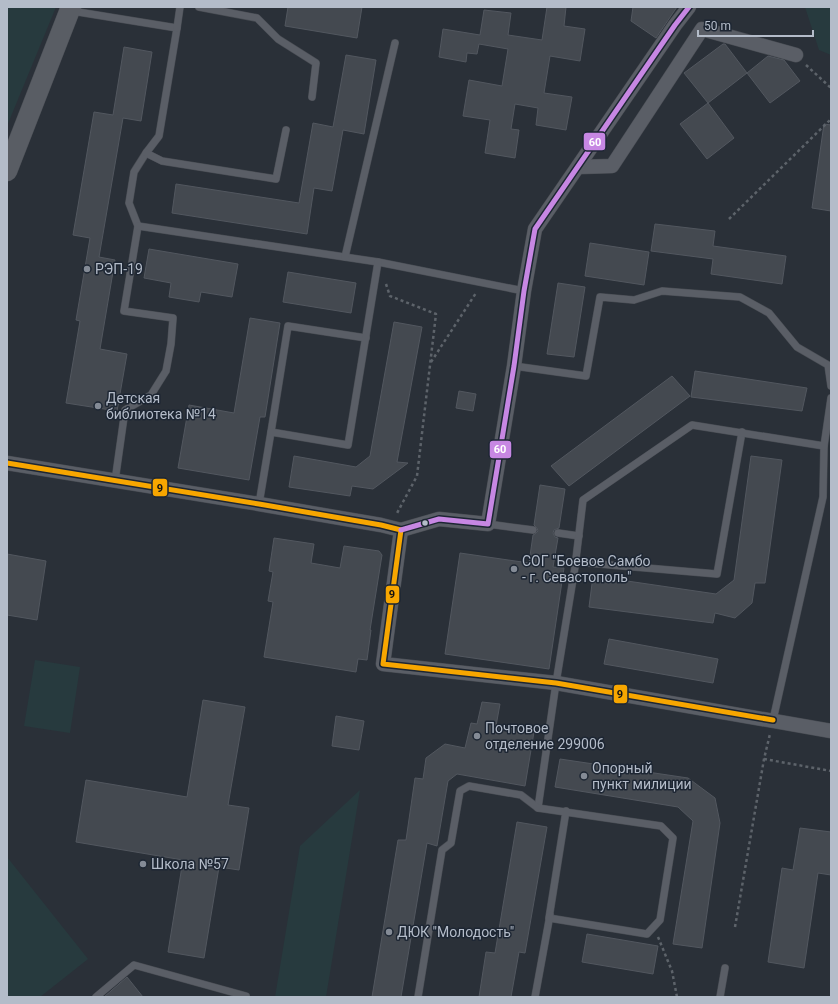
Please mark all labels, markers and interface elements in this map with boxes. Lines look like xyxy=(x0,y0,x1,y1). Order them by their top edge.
scale bar xyxy=(698,12,813,38)
text: 50 m xyxy=(704,19,731,33)
line badge: 60 xyxy=(583,132,606,151)
text: 60 xyxy=(589,136,601,149)
place label: РЭП-19 xyxy=(95,261,143,277)
marker: РЭП-19 xyxy=(82,264,92,274)
place label: Детская библиотека №14 xyxy=(106,390,216,422)
marker: Детская библиотека №14 xyxy=(93,401,103,411)
line badge: 60 xyxy=(489,440,512,459)
text: 60 xyxy=(494,443,506,456)
line badge: 9 xyxy=(152,478,168,497)
text: 9 xyxy=(157,482,163,495)
unlabelled marker xyxy=(420,518,430,528)
place label: СОГ "Боевое Самбо - г. Севастополь" xyxy=(522,553,650,585)
marker: СОГ "Боевое Самбо - г. Севастополь" xyxy=(509,564,519,574)
line badge: 9 xyxy=(385,585,400,604)
text: 9 xyxy=(389,588,395,601)
line badge: 9 xyxy=(613,684,628,704)
text: 9 xyxy=(617,688,623,701)
place label: Почтовое отделение 299006 xyxy=(485,720,605,752)
marker: Почтовое отделение 299006 xyxy=(472,731,482,741)
place label: Опорный пункт милиции xyxy=(592,760,692,792)
marker: Опорный пункт милиции xyxy=(579,771,589,781)
place label: Школа №57 xyxy=(151,856,229,872)
marker: Школа №57 xyxy=(138,859,148,869)
place label: ДЮК "Молодость" xyxy=(397,924,514,940)
marker: ДЮК "Молодость" xyxy=(384,927,394,937)

